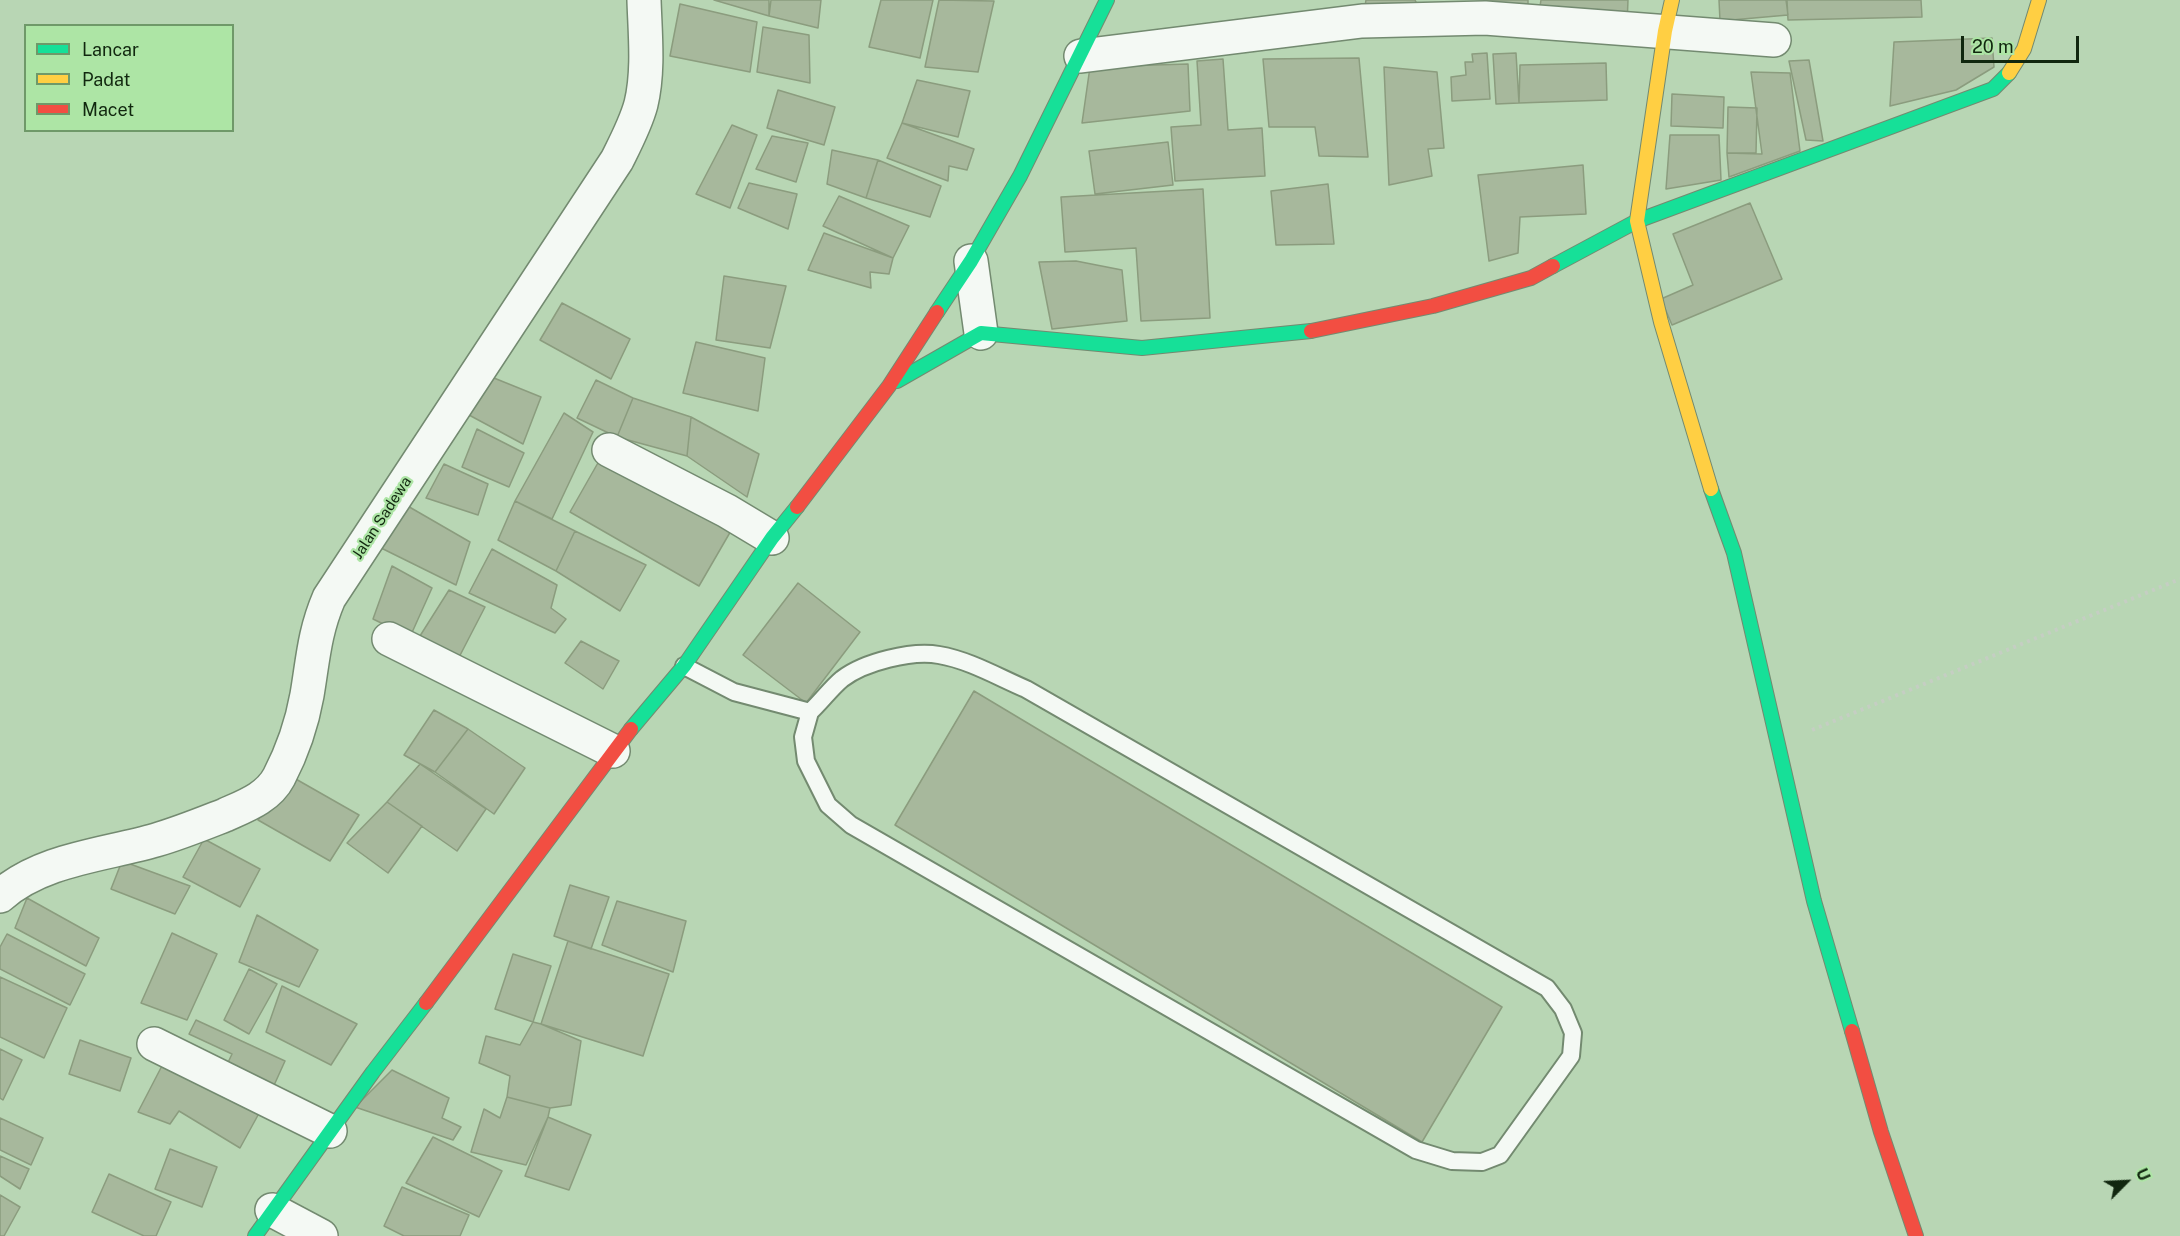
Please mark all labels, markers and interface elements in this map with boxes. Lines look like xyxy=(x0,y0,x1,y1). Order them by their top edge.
legend xyxy=(24,24,234,132)
scale bar xyxy=(1964,24,2082,62)
text: 20 m xyxy=(1972,36,2014,57)
text: Lancar xyxy=(82,39,139,60)
text: Padat xyxy=(82,69,131,90)
text: Macet xyxy=(82,99,134,120)
street label: Jalan Sadewa xyxy=(349,473,415,563)
north arrow xyxy=(2096,1152,2156,1212)
text: U xyxy=(2132,1165,2154,1184)

